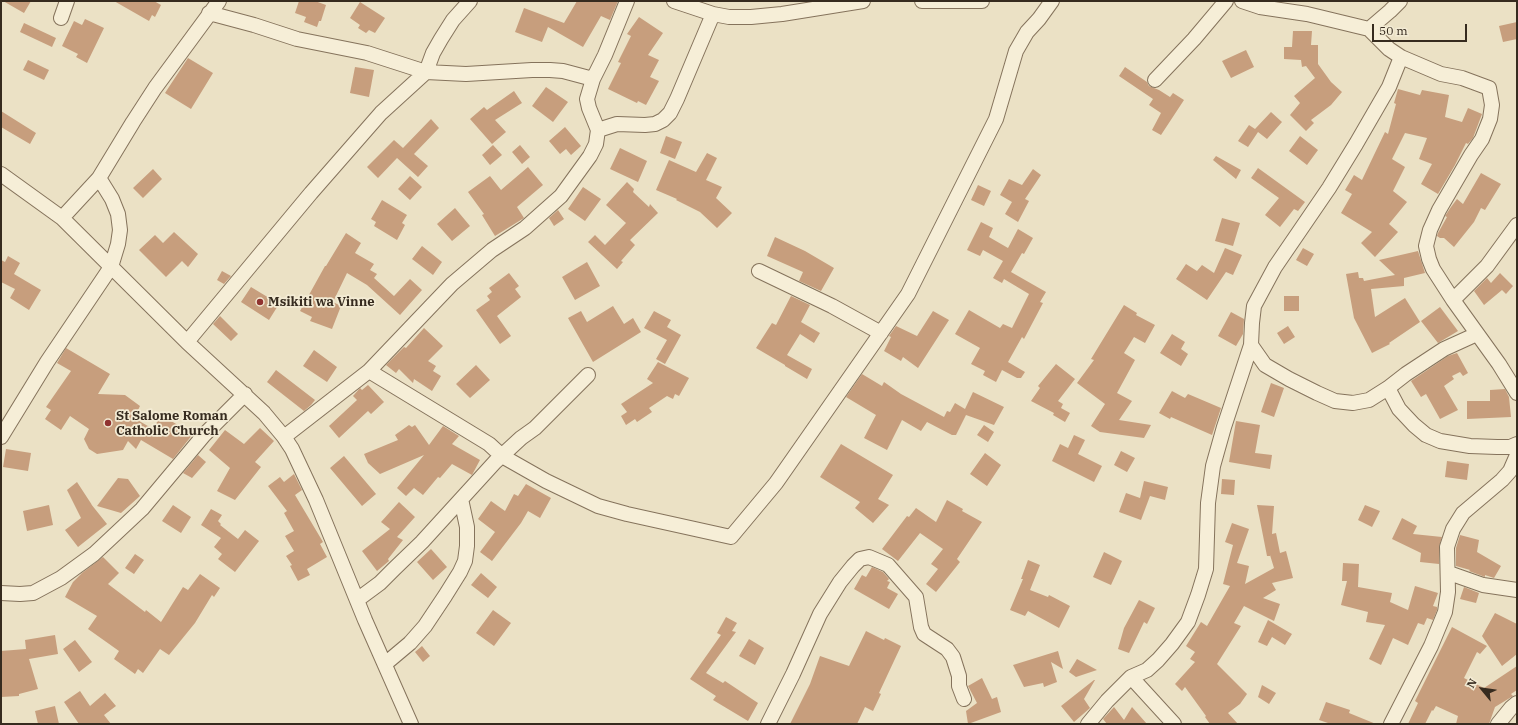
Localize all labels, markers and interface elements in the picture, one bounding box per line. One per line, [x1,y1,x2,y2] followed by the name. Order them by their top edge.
[1374,16,1469,42] scale bar
[1379,23,1408,38] text: 50 m
[268,294,375,310] place label: Msikiti wa Vinne
[255,297,265,307] marker: Msikiti wa Vinne
[116,408,228,439] place label: St Salome Roman Catholic Church
[103,418,113,428] marker: St Salome Roman Catholic Church
[1462,669,1502,709] north arrow
[1463,676,1480,690] text: N

